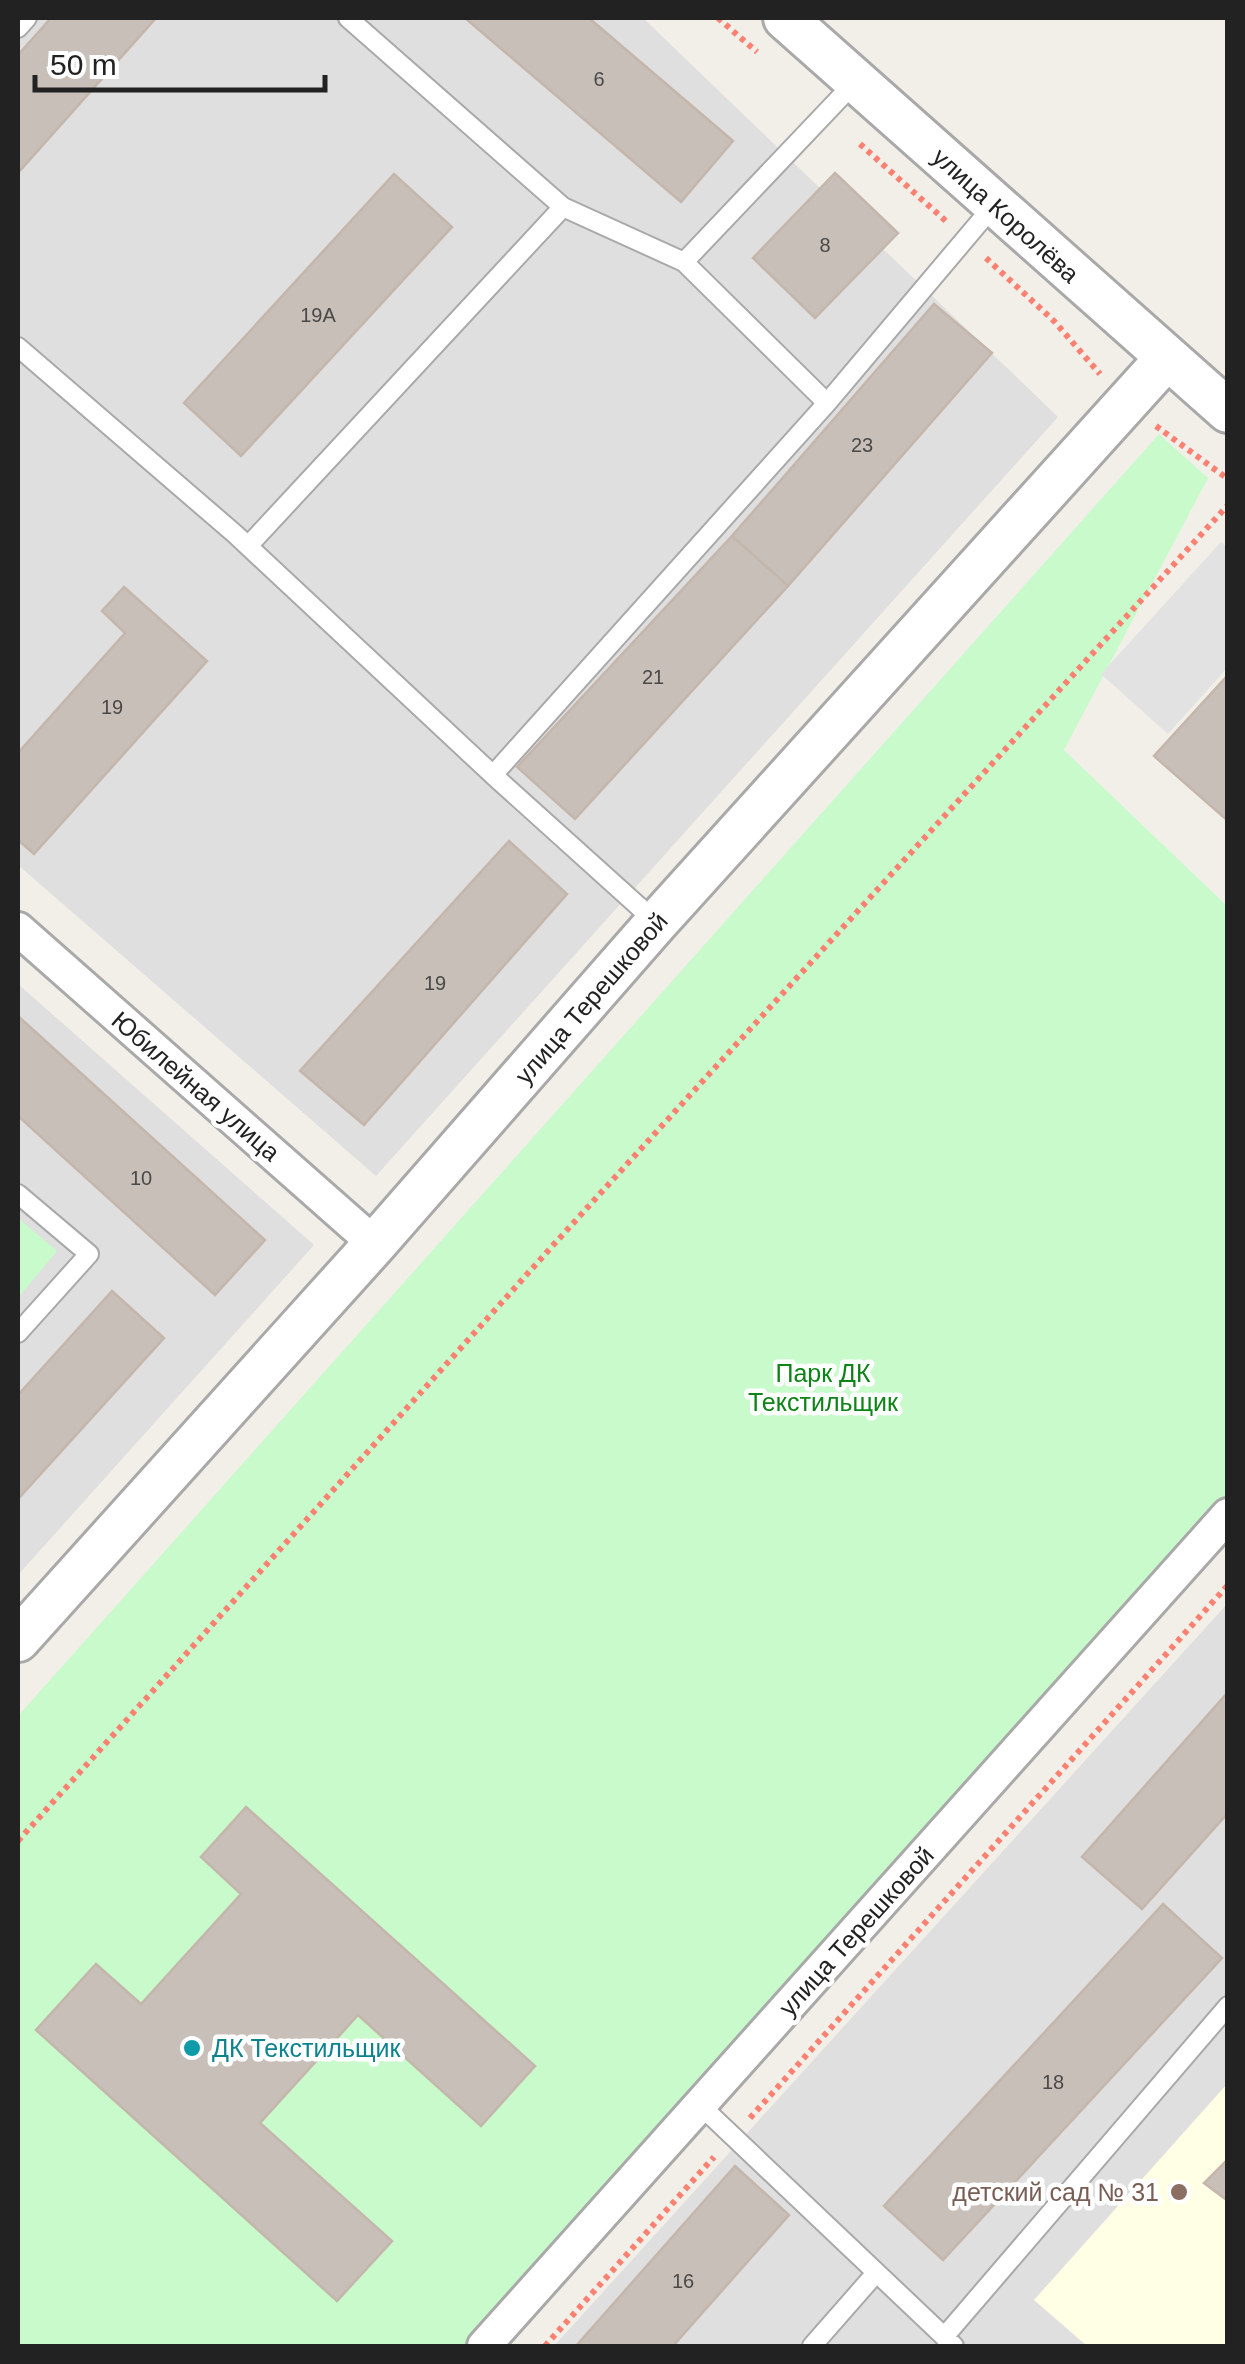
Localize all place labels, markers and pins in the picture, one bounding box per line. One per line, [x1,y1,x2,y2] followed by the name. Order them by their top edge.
[212,2034,401,2062] place label: ДК Текстильщик
[181,2037,203,2059] marker: ДК Текстильщик
[952,2178,1159,2206] place label: детский сад № 31
[1168,2181,1190,2203] marker: детский сад № 31

